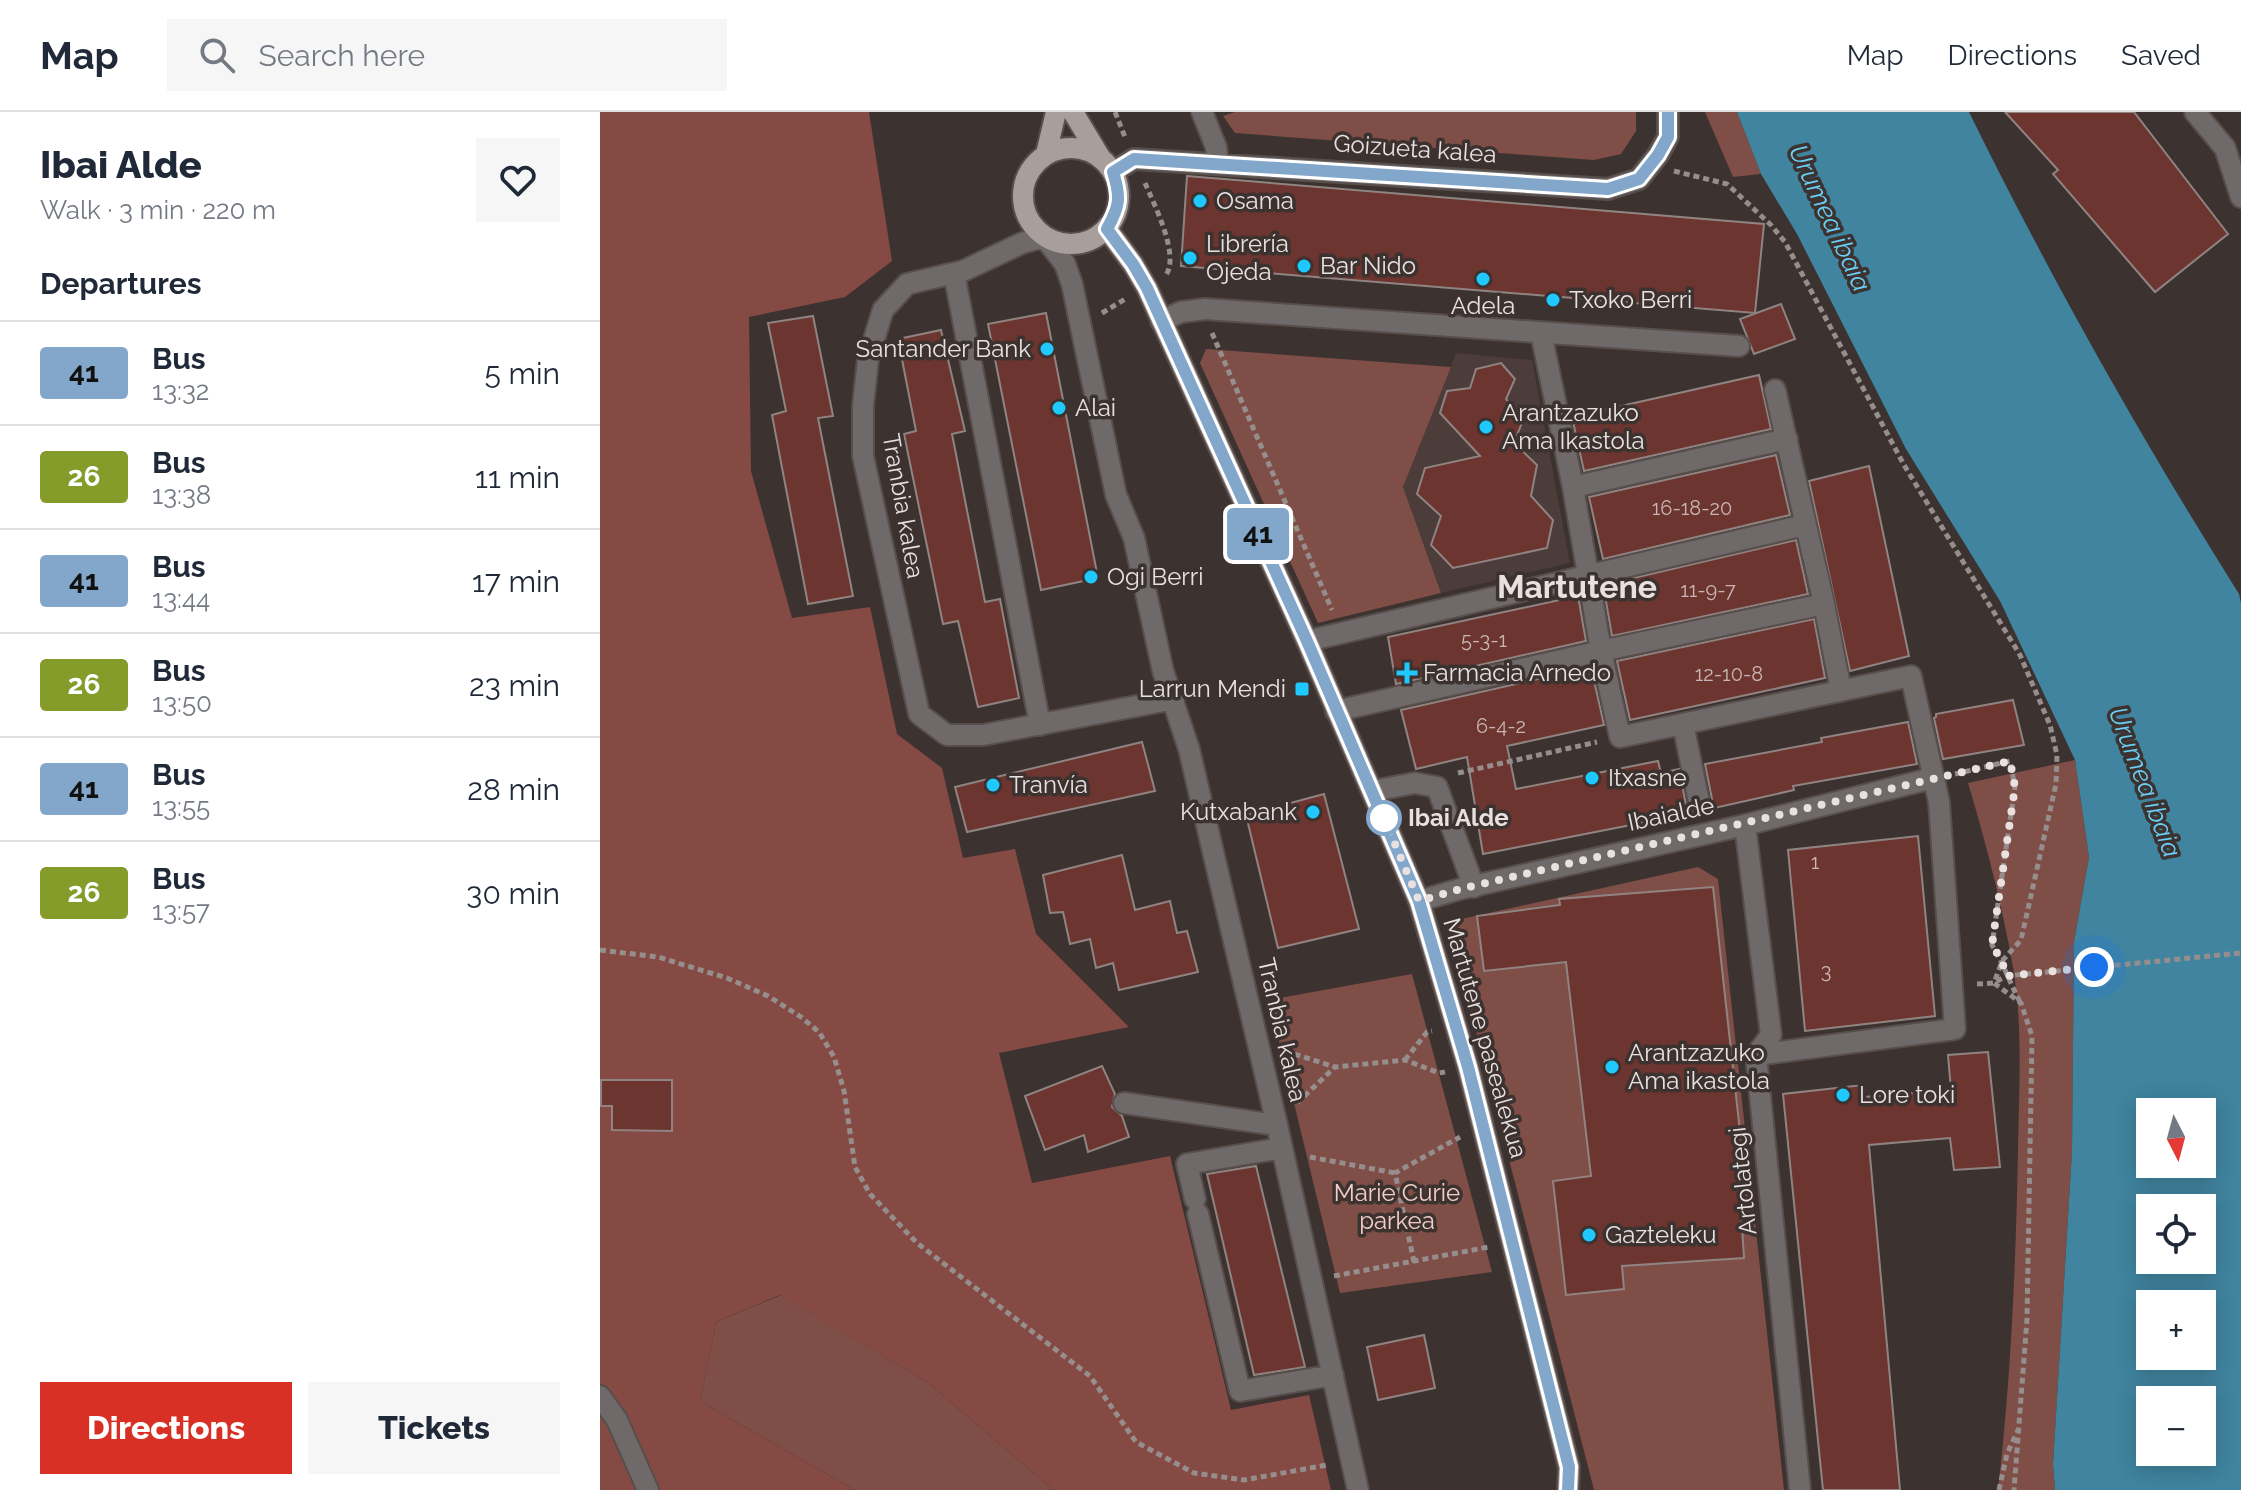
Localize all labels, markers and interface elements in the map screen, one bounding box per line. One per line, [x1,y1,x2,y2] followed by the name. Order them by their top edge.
[167,19,727,91] search box
[40,33,119,78] text: Map
[195,33,239,77] icon: search
[259,38,425,73] text: Search here
[1847,39,1904,72] text: Map
[1948,39,2077,72] text: Directions
[2121,39,2201,72] text: Saved
[1333,128,1498,169] street label: Goizueta kalea
[476,138,560,222] button: heart
[1783,140,1877,296] water label: Urumea ibaia
[40,142,202,187] text: Ibai Alde
[1216,186,1294,215] place label: Osama
[1191,192,1209,210] marker: Osama
[40,195,276,225] text: Walk · 3 min · 220 m
[1206,229,1289,286] place label: Librería Ojeda
[1181,249,1199,267] marker: Librería Ojeda
[1320,251,1416,280] place label: Bar Nido
[1295,257,1313,275] marker: Bar Nido
[40,266,202,301] text: Departures
[1474,270,1492,288] marker: Adela
[1569,285,1692,314] place label: Txoko Berri
[1451,291,1515,320] place label: Adela
[1544,291,1562,309] marker: Txoko Berri
[856,334,1031,363] place label: Santander Bank
[1038,340,1056,358] marker: Santander Bank
[152,341,206,376] text: Bus
[69,356,99,389] text: 41
[484,356,560,391] text: 5 min
[152,376,209,406] text: 13:32
[1075,393,1116,422] place label: Alai
[1502,398,1645,455] place label: Arantzazuko Ama Ikastola
[1050,399,1068,417] marker: Alai
[1477,418,1495,436] marker: Arantzazuko Ama Ikastola
[876,431,931,581] street label: Tranbia kalea
[152,445,206,480] text: Bus
[68,460,100,493] text: 26
[475,460,560,495] text: 11 min
[152,480,211,510] text: 13:38
[1652,496,1732,520] house number: 16-18-20
[1222,508,1294,560] line badge: 41
[1243,517,1273,550] text: 41
[152,549,206,584] text: Bus
[1107,562,1203,591] place label: Ogi Berri
[69,564,99,597] text: 41
[472,564,560,599] text: 17 min
[1082,568,1100,586] marker: Ogi Berri
[1497,568,1657,605] district label: Martutene
[1680,578,1736,602] house number: 11-9-7
[152,584,210,614] text: 13:44
[1461,628,1507,652] house number: 5-3-1
[152,653,206,688] text: Bus
[1423,658,1611,687] place label: Farmacia Arnedo
[1695,662,1763,686] house number: 12-10-8
[1398,664,1416,682] marker: Farmacia Arnedo
[68,668,100,701] text: 26
[469,668,560,703] text: 23 min
[1139,674,1286,703] place label: Larrun Mendi
[1293,680,1311,698] marker: Larrun Mendi
[152,688,212,718] text: 13:50
[2103,703,2187,861] water label: Urumea ibaia
[1476,714,1526,738] house number: 6-4-2
[152,757,206,792] text: Bus
[1608,763,1687,792] place label: Itxasne
[1583,769,1601,787] marker: Itxasne
[1009,770,1088,799] place label: Tranvía
[69,772,99,805] text: 41
[467,772,560,807] text: 28 min
[984,776,1002,794] marker: Tranvía
[1625,790,1717,837] street label: Ibaialde
[152,792,210,822] text: 13:55
[1180,797,1297,826] place label: Kutxabank
[1367,801,1401,835] marker: Ibai Alde
[1304,803,1322,821] marker: Kutxabank
[1408,803,1509,832] place label: Ibai Alde
[1811,850,1820,874] house number: 1
[152,861,206,896] text: Bus
[68,876,100,909] text: 26
[466,876,560,911] text: 30 min
[152,896,210,926] text: 13:57
[1437,915,1534,1161] street label: Martutene pasealekua
[2074,947,2114,987] your location
[1252,955,1313,1105] street label: Tranbia kalea
[1821,959,1831,983] house number: 3
[1628,1038,1770,1095] place label: Arantzazuko Ama ikastola
[1603,1058,1621,1076] marker: Arantzazuko Ama ikastola
[1859,1080,1955,1109] place label: Lore toki
[1834,1086,1852,1104] marker: Lore toki
[2136,1098,2216,1178] north arrow
[2136,1098,2216,1466] map controls
[1722,1126,1763,1236] street label: Artolategi
[1334,1178,1460,1235] park label: Marie Curie parkea
[2136,1194,2216,1274] button: locate
[1605,1220,1717,1249] place label: Gazteleku
[1580,1226,1598,1244] marker: Gazteleku
[2136,1290,2216,1370] button: +
[40,1382,292,1474] button: Directions
[308,1382,560,1474] button: Tickets
[2136,1386,2216,1466] button: −

